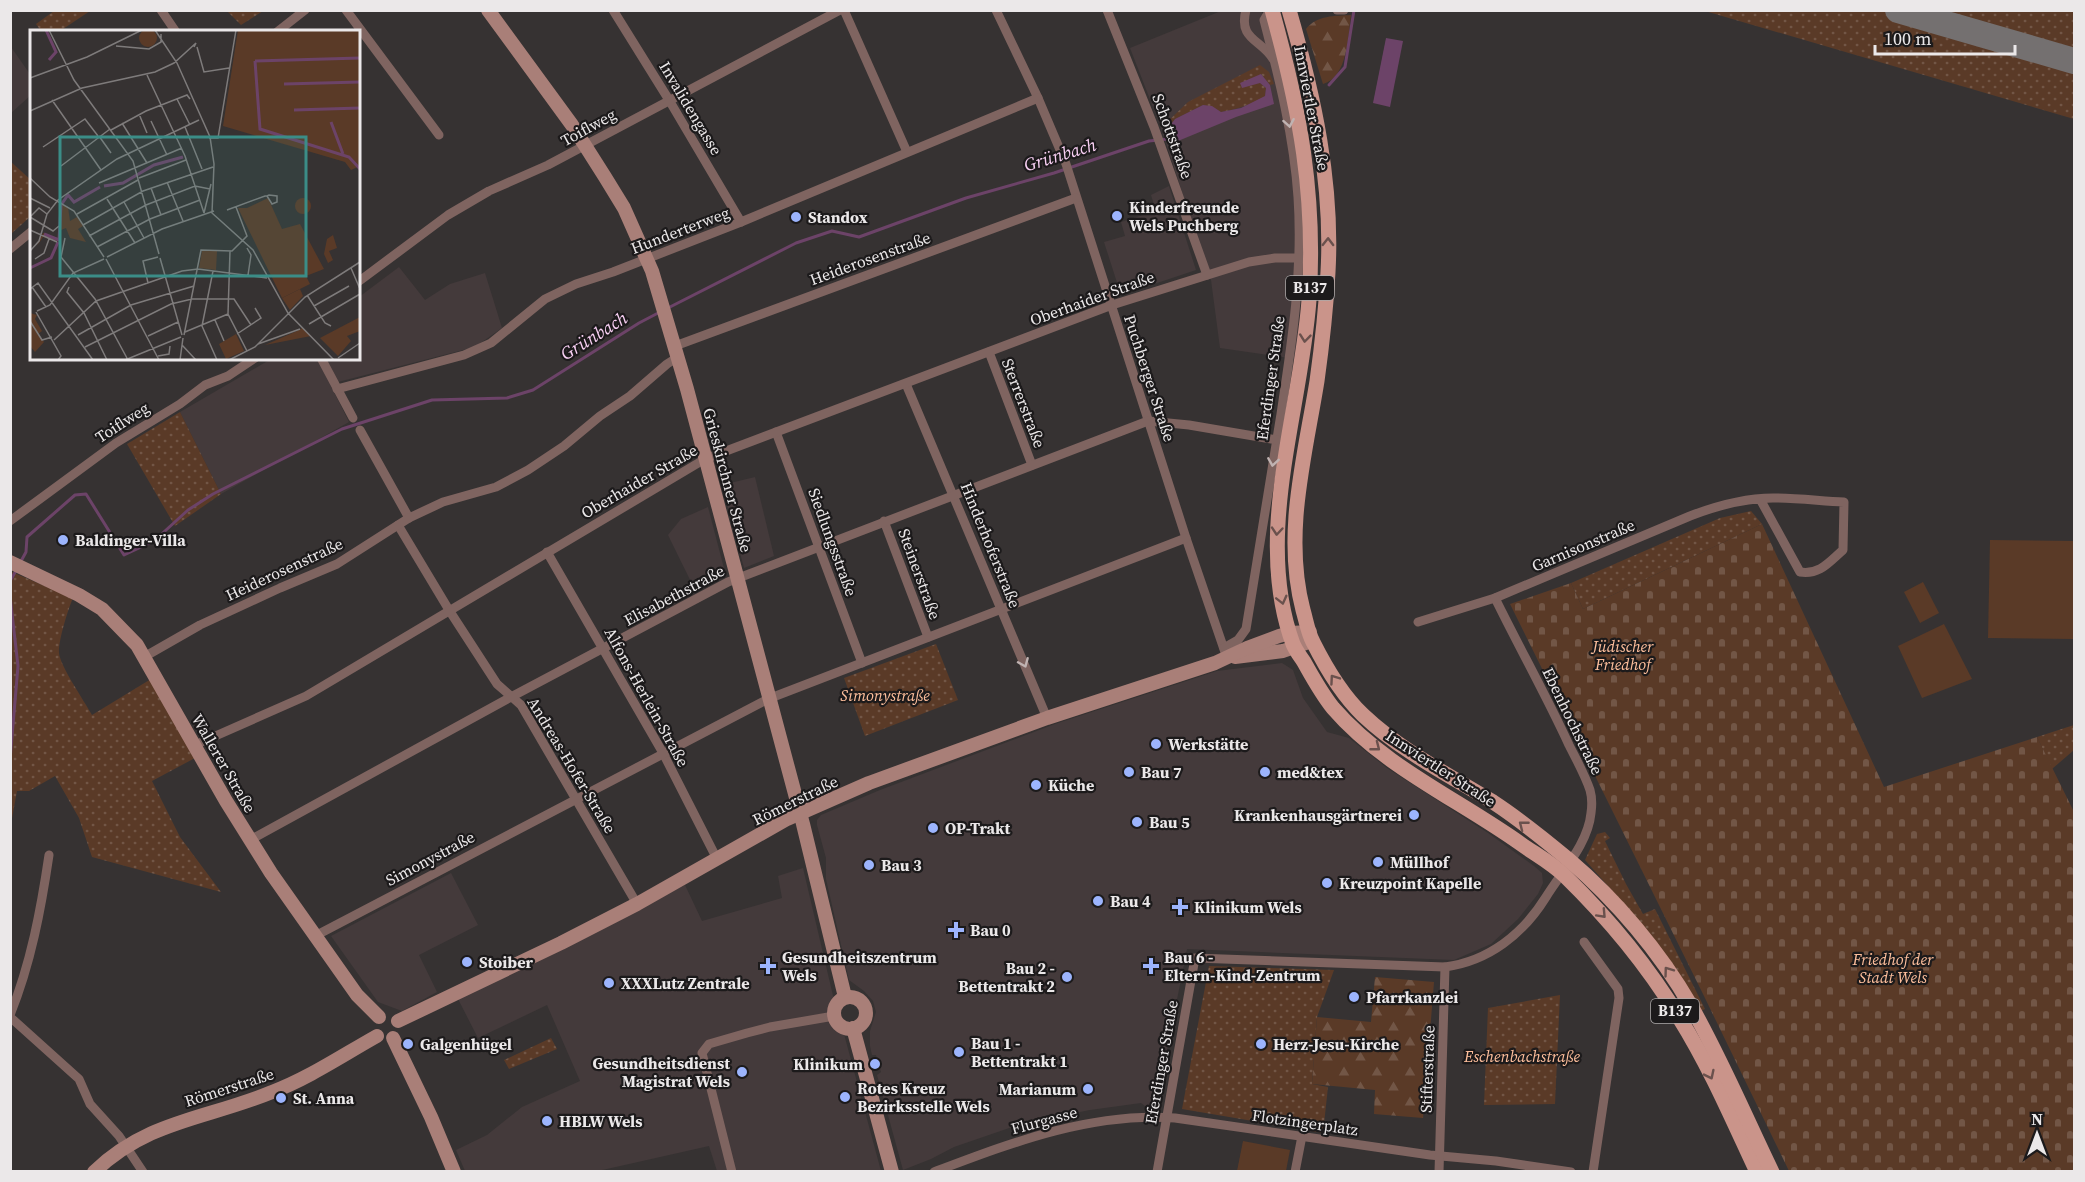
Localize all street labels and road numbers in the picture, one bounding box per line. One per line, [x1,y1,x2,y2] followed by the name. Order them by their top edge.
[1289,43,1335,173] street label: Innviertler Straße
[654,57,728,159] street label: Invalidengasse
[1147,90,1199,182] street label: Schottstraße
[556,103,620,151] street label: Toiflweg
[627,201,733,259] street label: Hunderterweg
[806,226,934,290] street label: Heiderosenstraße
[1027,265,1157,331] street label: Oberhaider Straße
[1286,276,1334,300] road number: B137
[1119,312,1181,444] street label: Puchberger Straße
[1250,314,1290,442] street label: Eferdinger Straße
[997,355,1051,451] street label: Sterrerstraße
[91,396,153,448] street label: Toiflweg
[698,405,758,555] street label: Grieskirchner Straße
[577,439,701,523] street label: Oberhaider Straße
[956,479,1026,611] street label: Hinderhoferstraße
[803,485,863,599] street label: Siedlungsstraße
[1528,513,1638,577] street label: Garnisonstraße
[893,526,947,622] street label: Steinerstraße
[222,532,346,606] street label: Heiderosenstraße
[620,559,728,631] street label: Elisabethstraße
[599,623,695,771] street label: Alfons-Herlein-Straße
[1537,664,1609,778] street label: Ebenhochstraße
[522,693,622,837] street label: Andreas-Hofer-Straße
[187,709,261,817] street label: Wallerer Straße
[1382,724,1500,812] street label: Innviertler Straße
[748,770,842,830] street label: Römerstraße
[382,825,478,891] street label: Simonystraße
[1139,998,1183,1126] street label: Eferdinger Straße
[1651,999,1699,1023] road number: B137
[1414,1025,1440,1113] street label: Stifterstraße
[181,1062,277,1112] street label: Römerstraße
[1008,1101,1080,1139] street label: Flurgasse
[1250,1104,1360,1140] street label: Flotzingerplatz

